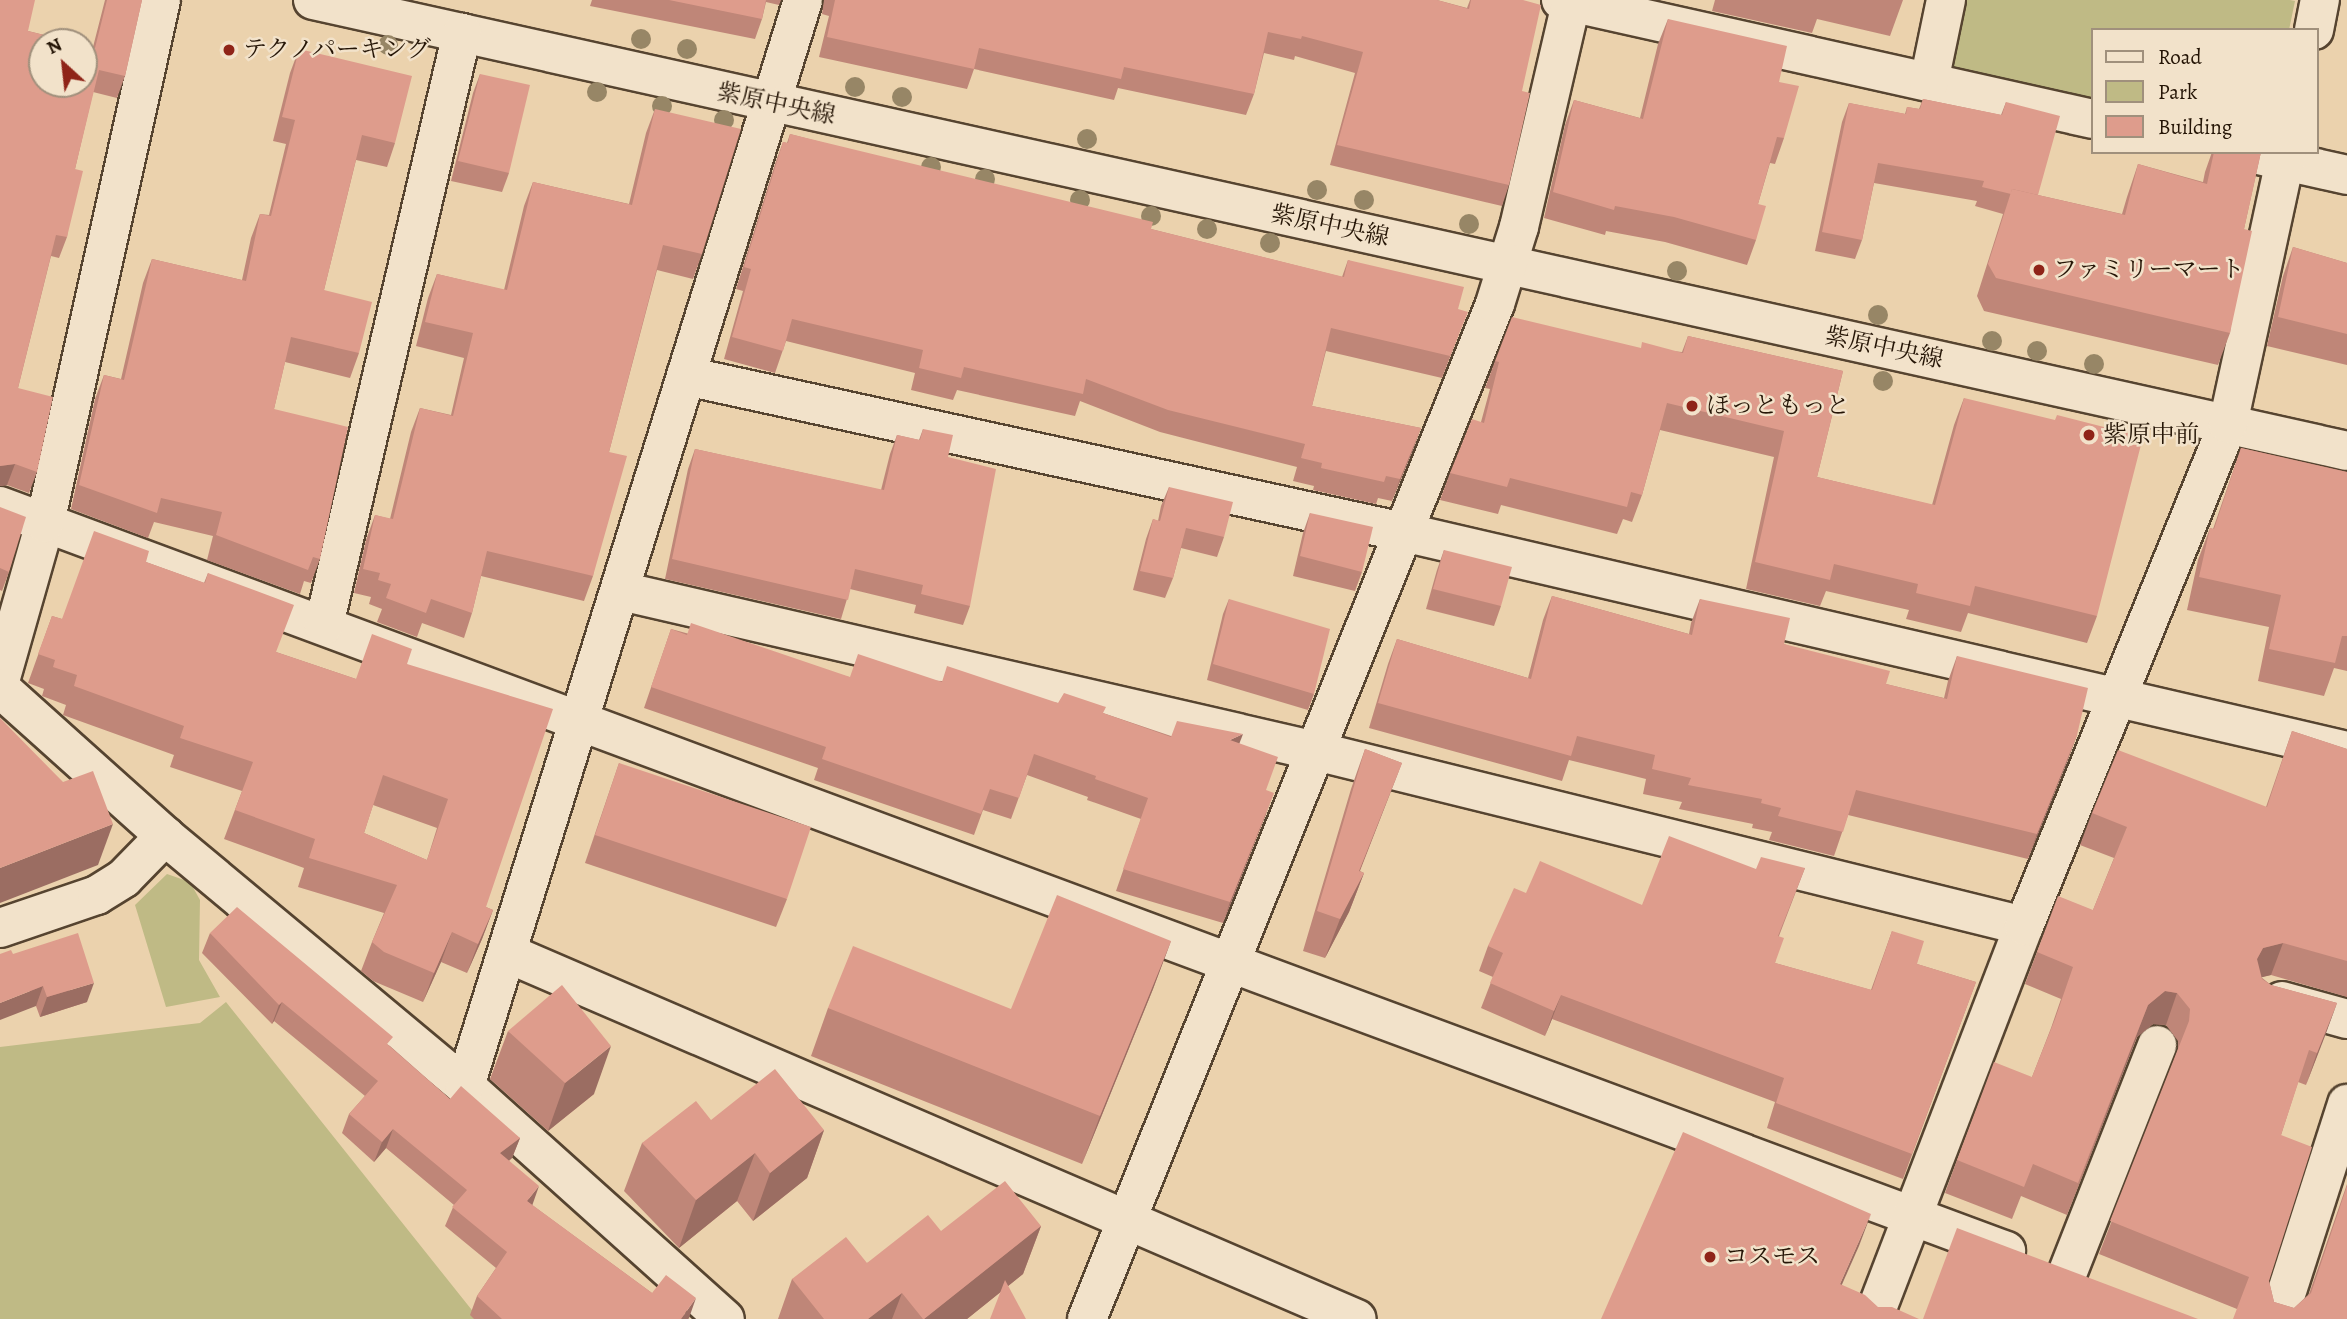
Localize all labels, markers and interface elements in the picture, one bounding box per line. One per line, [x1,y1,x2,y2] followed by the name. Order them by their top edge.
[28,28,98,98] north arrow
[2092,28,2319,154] legend
[42,31,66,61] text: N
[243,36,435,64] place label: テクノパーキング
[221,42,237,58] marker: テクノパーキング
[2158,43,2202,71] text: Road
[714,77,838,131] street label: 紫原中央線
[2158,78,2197,106] text: Park
[2158,113,2232,141] text: Building
[1268,199,1392,253] street label: 紫原中央線
[2053,256,2245,284] place label: ファミリーマート
[2031,262,2047,278] marker: ファミリーマート
[1822,321,1946,375] street label: 紫原中央線
[1706,392,1850,420] place label: ほっともっと
[1684,398,1700,414] marker: ほっともっと
[2103,421,2199,449] place label: 紫原中前
[2081,427,2097,443] marker: 紫原中前
[1724,1243,1820,1271] place label: コスモス
[1702,1249,1718,1265] marker: コスモス

